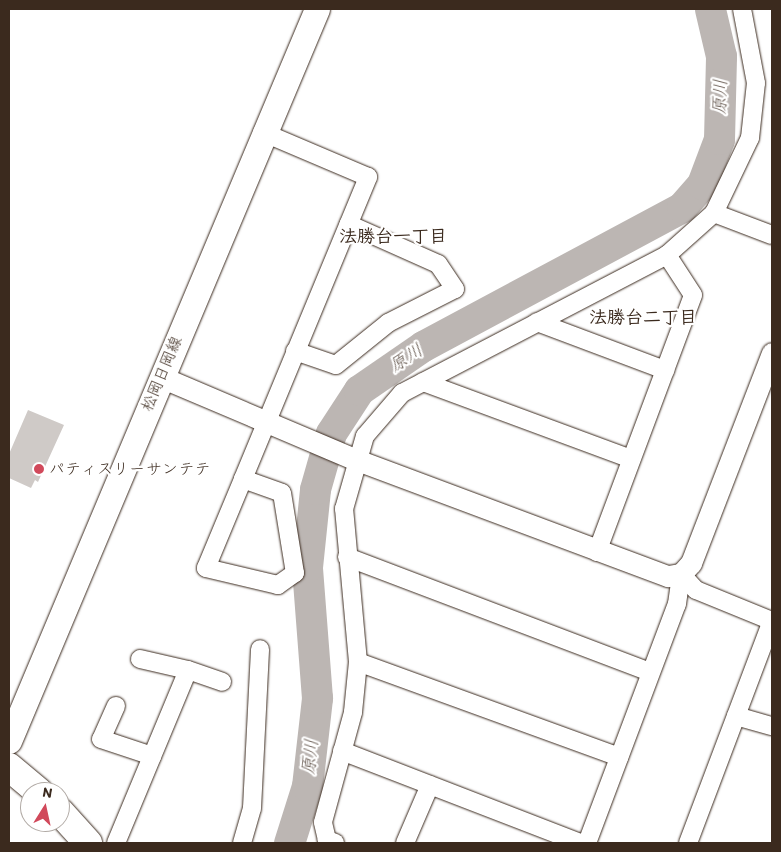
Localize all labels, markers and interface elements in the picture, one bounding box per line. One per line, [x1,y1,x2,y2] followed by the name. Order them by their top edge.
[709,79,731,115] water label: 原川
[339,225,447,247] district label: 法勝台一丁目
[589,306,697,328] district label: 法勝台二丁目
[138,333,186,415] street label: 松岡日岡線
[385,339,427,377] water label: 原川
[49,459,209,479] place label: パティスリーサンテテ
[33,463,45,475] marker: パティスリーサンテテ
[297,738,323,776] water label: 原川
[20,782,70,832] north arrow
[41,784,54,802] text: N

